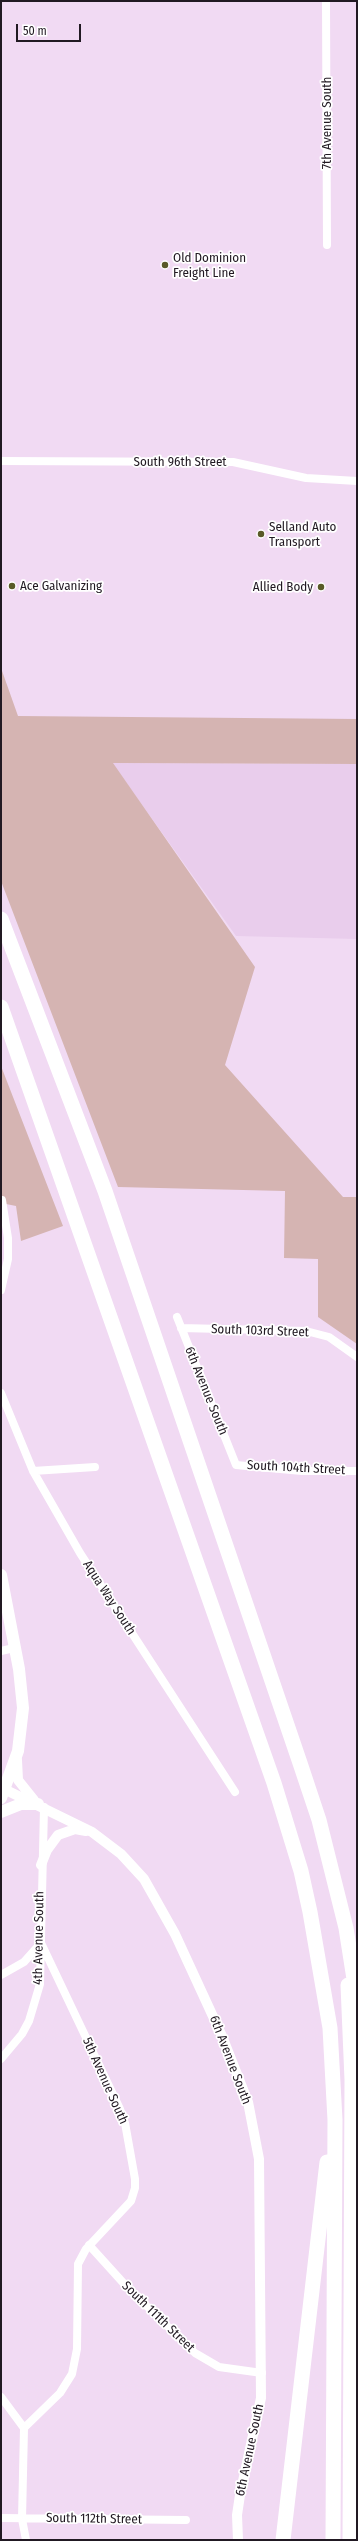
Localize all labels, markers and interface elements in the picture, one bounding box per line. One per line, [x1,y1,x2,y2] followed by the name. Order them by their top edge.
[18,16,83,42] scale bar
[23,24,47,38] text: 50 m
[319,77,335,169] street label: 7th Avenue South
[173,250,246,281] place label: Old Dominion Freight Line
[160,260,170,270] marker: Old Dominion Freight Line
[133,454,227,470] street label: South 96th Street
[269,519,336,550] place label: Selland Auto Transport
[256,529,266,539] marker: Selland Auto Transport
[20,578,102,594] place label: Ace Galvanizing
[253,579,313,595] place label: Allied Body
[7,581,17,591] marker: Ace Galvanizing
[316,582,326,592] marker: Allied Body
[211,1321,309,1341] street label: South 103rd Street
[181,1345,231,1437] street label: 6th Avenue South
[246,1458,346,1478] street label: South 104th Street
[79,1558,139,1638] street label: Aqua Way South
[30,1891,48,1985] street label: 4th Avenue South
[206,2013,254,2107] street label: 6th Avenue South
[79,2035,131,2127] street label: 5th Avenue South
[118,2278,198,2356] street label: South 111th Street
[233,2402,267,2498] street label: 6th Avenue South
[46,2510,142,2528] street label: South 112th Street

